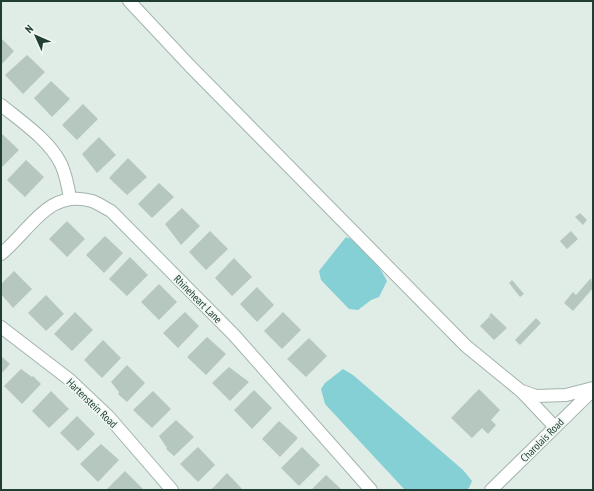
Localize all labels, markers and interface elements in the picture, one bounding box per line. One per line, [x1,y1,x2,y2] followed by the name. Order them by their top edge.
[16,16,56,56] north arrow
[22,22,36,36] text: N
[171,272,225,326] street label: Rhineheart Lane
[64,375,121,431] street label: Hartenstein Road
[517,415,567,465] street label: Charolais Road

